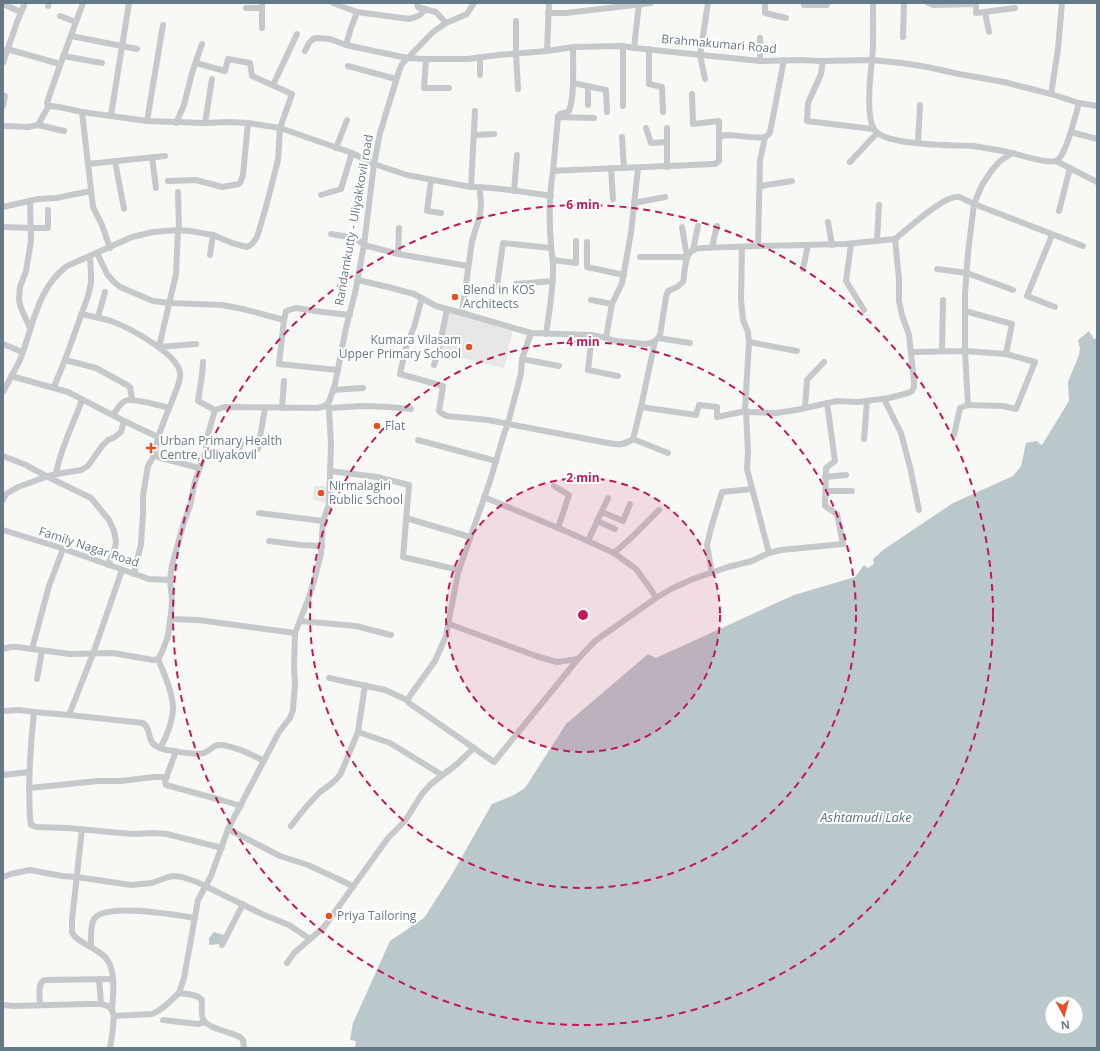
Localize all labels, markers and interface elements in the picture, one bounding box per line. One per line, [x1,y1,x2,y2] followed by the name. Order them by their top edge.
[661,30,777,57] street label: Brahmakumari Road
[330,133,377,307] street label: Randamkutty - Uliyakkovil road
[566,196,600,213] text: 6 min
[463,281,535,312] place label: Blend in KOS Architects
[450,292,460,302] marker: Blend in KOS Architects
[339,331,461,362] place label: Kumara Vilasam Upper Primary School
[566,333,600,350] text: 4 min
[464,342,474,352] marker: Kumara Vilasam Upper Primary School
[385,417,405,434] place label: Flat
[372,421,382,431] marker: Flat
[160,432,282,463] place label: Urban Primary Health Centre, Uliyakovil
[145,442,157,454] marker: Urban Primary Health Centre, Uliyakovil
[566,469,600,486] text: 2 min
[329,477,403,508] place label: Nirmalagiri Public School
[316,488,326,498] marker: Nirmalagiri Public School
[37,522,142,571] street label: Family Nagar Road
[576,608,590,622] centre of rings
[819,808,912,826] water label: Ashtamudi Lake
[337,907,417,924] place label: Priya Tailoring
[324,911,334,921] marker: Priya Tailoring
[1044,995,1084,1035] north arrow
[1060,1017,1071,1033] text: N

